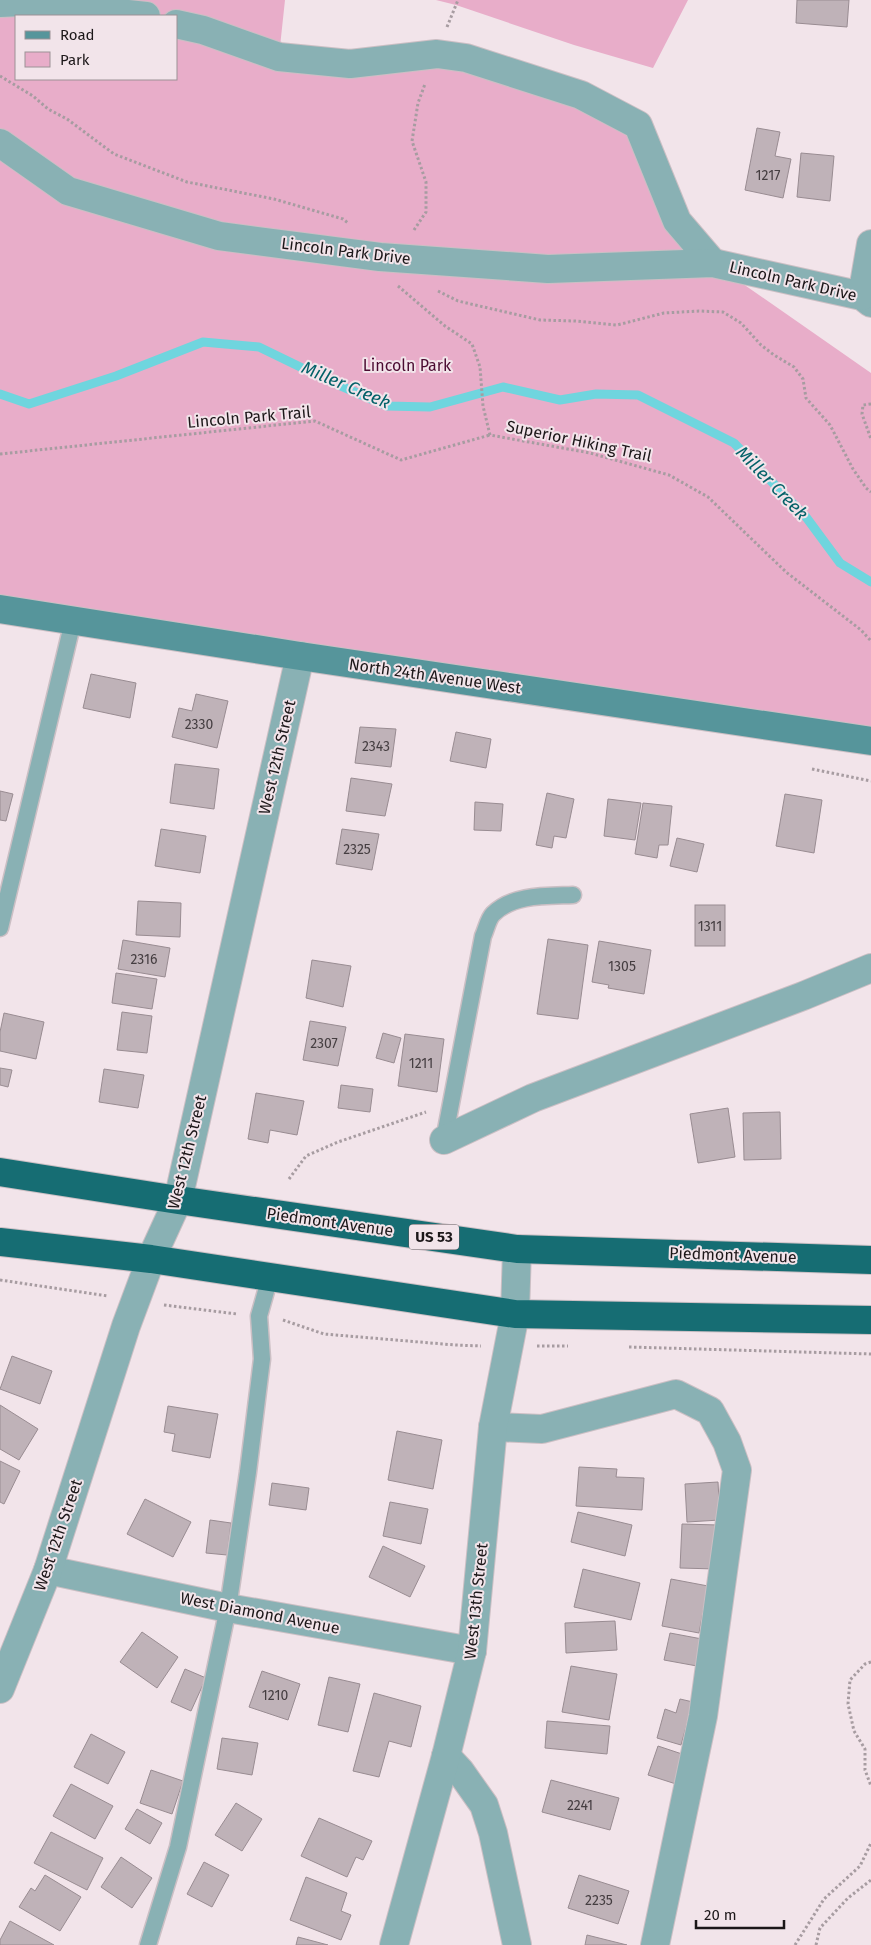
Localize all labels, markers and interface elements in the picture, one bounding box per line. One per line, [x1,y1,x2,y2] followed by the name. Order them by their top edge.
[15,15,178,80] legend
[60,26,95,44] text: Road
[60,51,90,69] text: Park
[756,167,780,184] house number: 1217
[280,234,412,268] street label: Lincoln Park Drive
[727,257,859,305] street label: Lincoln Park Drive
[298,356,394,414] water label: Miller Creek
[363,356,452,375] park label: Lincoln Park
[186,402,312,432] street label: Lincoln Park Trail
[505,416,654,466] street label: Superior Hiking Trail
[731,441,813,525] water label: Miller Creek
[348,655,522,698] street label: North 24th Avenue West
[255,698,299,816] street label: West 12th Street
[185,716,214,733] house number: 2330
[362,738,390,755] house number: 2343
[343,841,371,858] house number: 2325
[698,918,722,935] house number: 1311
[130,951,158,968] house number: 2316
[608,958,636,975] house number: 1305
[310,1035,338,1052] house number: 2307
[409,1055,433,1072] house number: 1211
[164,1093,210,1211] street label: West 12th Street
[265,1204,395,1240] street label: Piedmont Avenue
[409,1224,459,1250] road number: US 53
[669,1243,797,1267] street label: Piedmont Avenue
[30,1476,86,1593] street label: West 12th Street
[460,1542,492,1660] street label: West 13th Street
[179,1588,341,1638] street label: West Diamond Avenue
[262,1687,288,1704] house number: 1210
[567,1797,593,1814] house number: 2241
[585,1892,613,1909] house number: 2235
[696,1898,784,1930] scale bar
[704,1906,737,1924] text: 20 m

